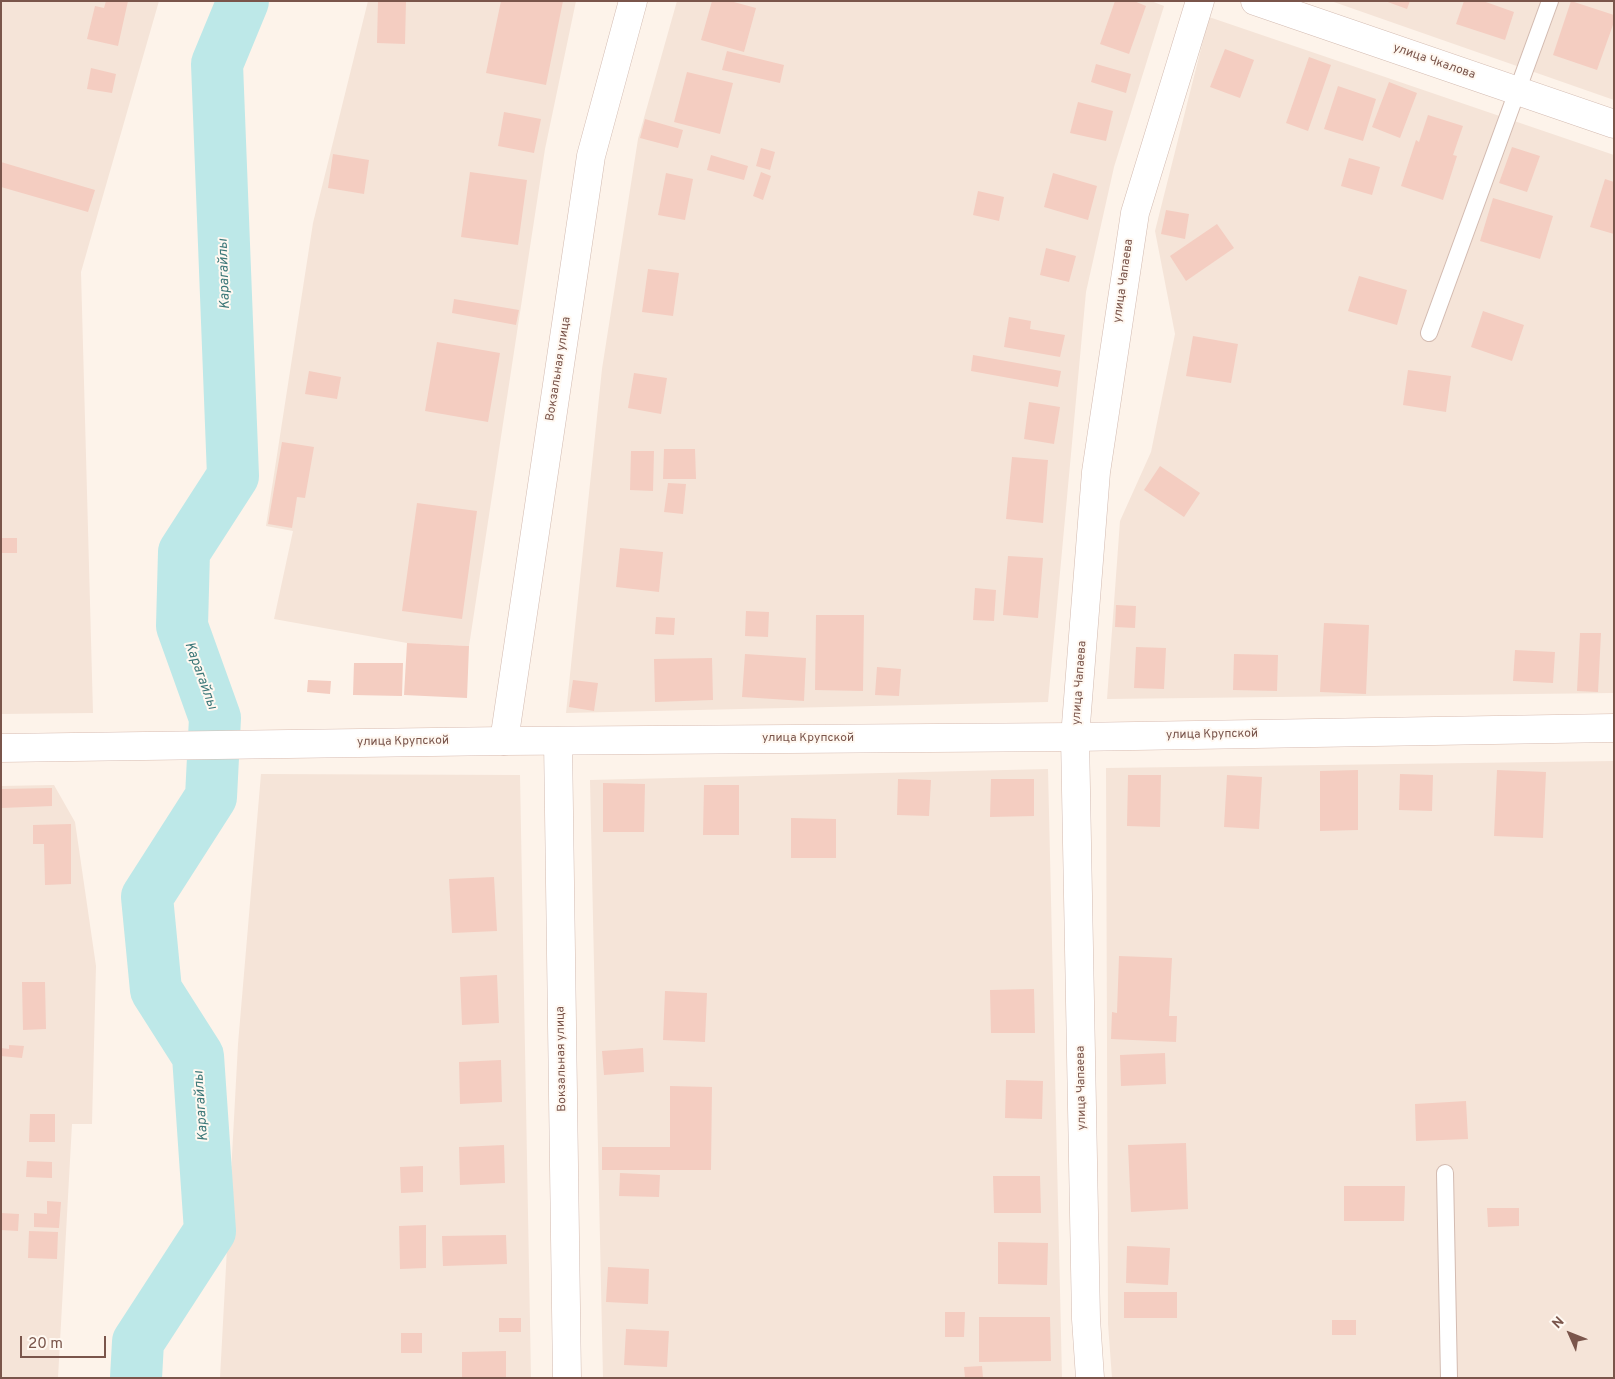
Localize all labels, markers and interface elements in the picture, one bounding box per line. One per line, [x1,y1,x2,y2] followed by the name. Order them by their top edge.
[1391,41,1477,83] street label: улица Чкалова
[215,238,235,310] water label: Карагайлы
[1111,238,1137,324] street label: улица Чапаева
[544,316,574,422] street label: Вокзальная улица
[180,640,220,712] water label: Карагайлы
[1070,640,1090,726] street label: улица Чапаева
[1166,727,1258,743] street label: улица Крупской
[762,732,854,746] street label: улица Крупской
[357,734,449,750] street label: улица Крупской
[554,1006,570,1112] street label: Вокзальная улица
[1074,1046,1090,1130] street label: улица Чапаева
[191,1070,213,1142] water label: Карагайлы
[1545,1309,1595,1359] north arrow
[1549,1314,1568,1333] text: N
[22,1326,109,1358] scale bar
[28,1335,63,1354] text: 20 m

